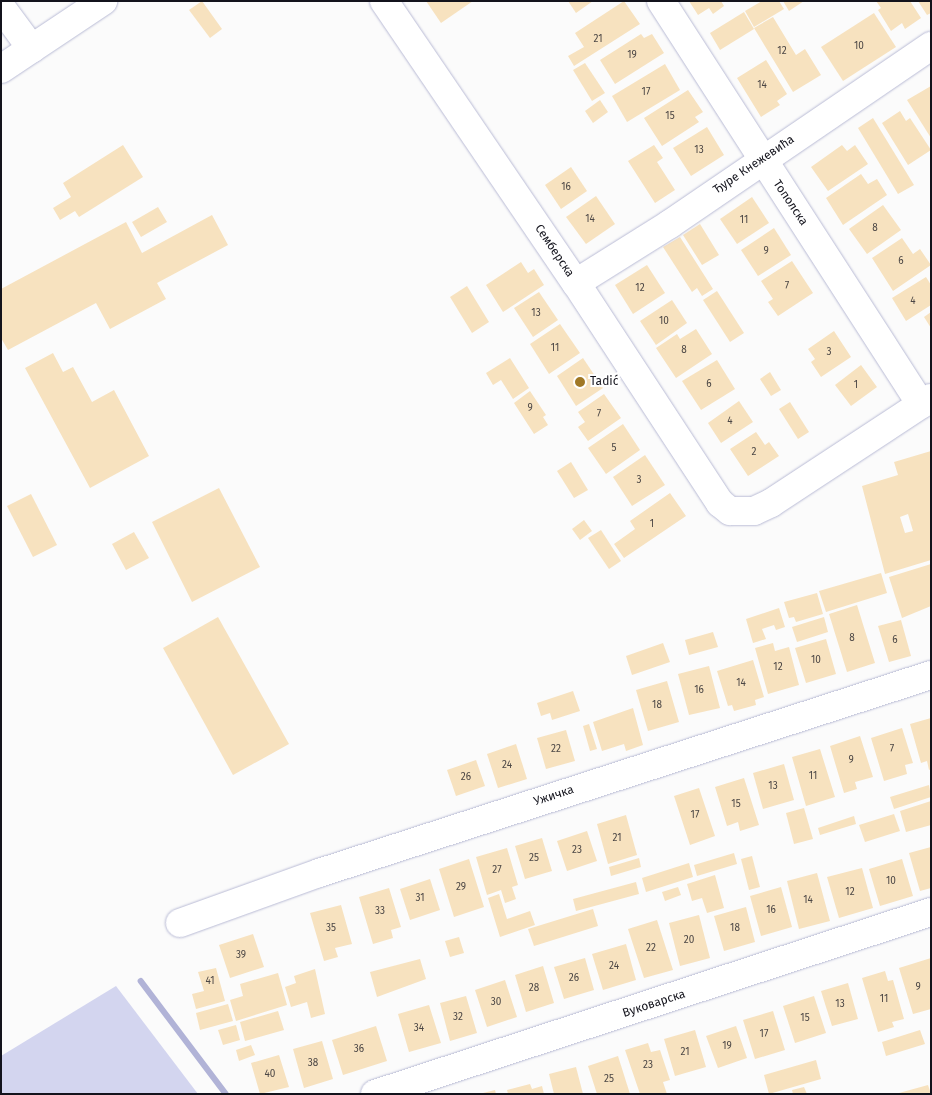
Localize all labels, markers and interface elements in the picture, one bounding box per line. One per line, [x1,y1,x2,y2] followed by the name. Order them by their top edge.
[593,34,603,46] house number: 21
[854,41,864,53] house number: 10
[777,46,787,58] house number: 12
[627,50,637,62] house number: 19
[757,80,767,92] house number: 14
[642,87,650,99] house number: 17
[665,111,675,123] house number: 15
[711,133,797,197] street label: Ђуре Кнежевића
[694,145,704,157] house number: 13
[770,178,810,228] street label: Тополска
[561,182,571,194] house number: 16
[585,214,595,226] house number: 14
[740,215,748,227] house number: 11
[531,222,577,280] street label: Семберска
[872,223,878,235] house number: 8
[763,246,769,258] house number: 9
[898,256,904,268] house number: 6
[785,281,789,293] house number: 7
[635,283,645,295] house number: 12
[910,296,916,308] house number: 4
[531,308,541,320] house number: 13
[659,316,669,328] house number: 10
[551,343,559,355] house number: 11
[681,345,687,357] house number: 8
[827,347,831,359] house number: 3
[590,375,618,389] place label: Tadić
[574,376,586,388] marker: Tadić
[706,379,712,391] house number: 6
[854,380,858,392] house number: 1
[527,403,533,415] house number: 9
[597,409,601,421] house number: 7
[727,416,733,428] house number: 4
[611,443,617,455] house number: 5
[752,447,756,459] house number: 2
[637,475,641,487] house number: 3
[650,519,654,531] house number: 1
[849,633,855,645] house number: 8
[892,635,898,647] house number: 6
[811,655,821,667] house number: 10
[773,662,783,674] house number: 12
[736,678,746,690] house number: 14
[694,685,704,697] house number: 16
[652,700,662,712] house number: 18
[551,744,561,756] house number: 22
[890,744,894,756] house number: 7
[848,755,854,767] house number: 9
[502,760,512,772] house number: 24
[809,771,817,783] house number: 11
[461,772,471,784] house number: 26
[768,781,778,793] house number: 13
[532,783,576,809] street label: Ужичка
[731,799,741,811] house number: 15
[691,810,699,822] house number: 17
[612,833,622,845] house number: 21
[572,845,582,857] house number: 23
[529,853,539,865] house number: 25
[492,865,502,877] house number: 27
[886,876,896,888] house number: 10
[456,882,466,894] house number: 29
[845,887,855,899] house number: 12
[415,893,425,905] house number: 31
[803,895,813,907] house number: 14
[766,905,776,917] house number: 16
[375,906,385,918] house number: 33
[326,923,336,935] house number: 35
[730,923,740,935] house number: 18
[684,935,694,947] house number: 20
[646,943,656,955] house number: 22
[236,950,246,962] house number: 39
[609,961,619,973] house number: 24
[569,973,579,985] house number: 26
[205,976,215,988] house number: 41
[915,982,921,994] house number: 9
[529,983,539,995] house number: 28
[621,987,687,1021] street label: Вуковарска
[880,994,888,1006] house number: 11
[491,997,501,1009] house number: 30
[835,999,845,1011] house number: 13
[453,1012,463,1024] house number: 32
[800,1013,810,1025] house number: 15
[414,1023,424,1035] house number: 34
[760,1029,768,1041] house number: 17
[722,1041,732,1053] house number: 19
[354,1044,364,1056] house number: 36
[680,1047,690,1059] house number: 21
[308,1058,318,1070] house number: 38
[643,1060,653,1072] house number: 23
[265,1069,275,1081] house number: 40
[604,1074,614,1086] house number: 25

